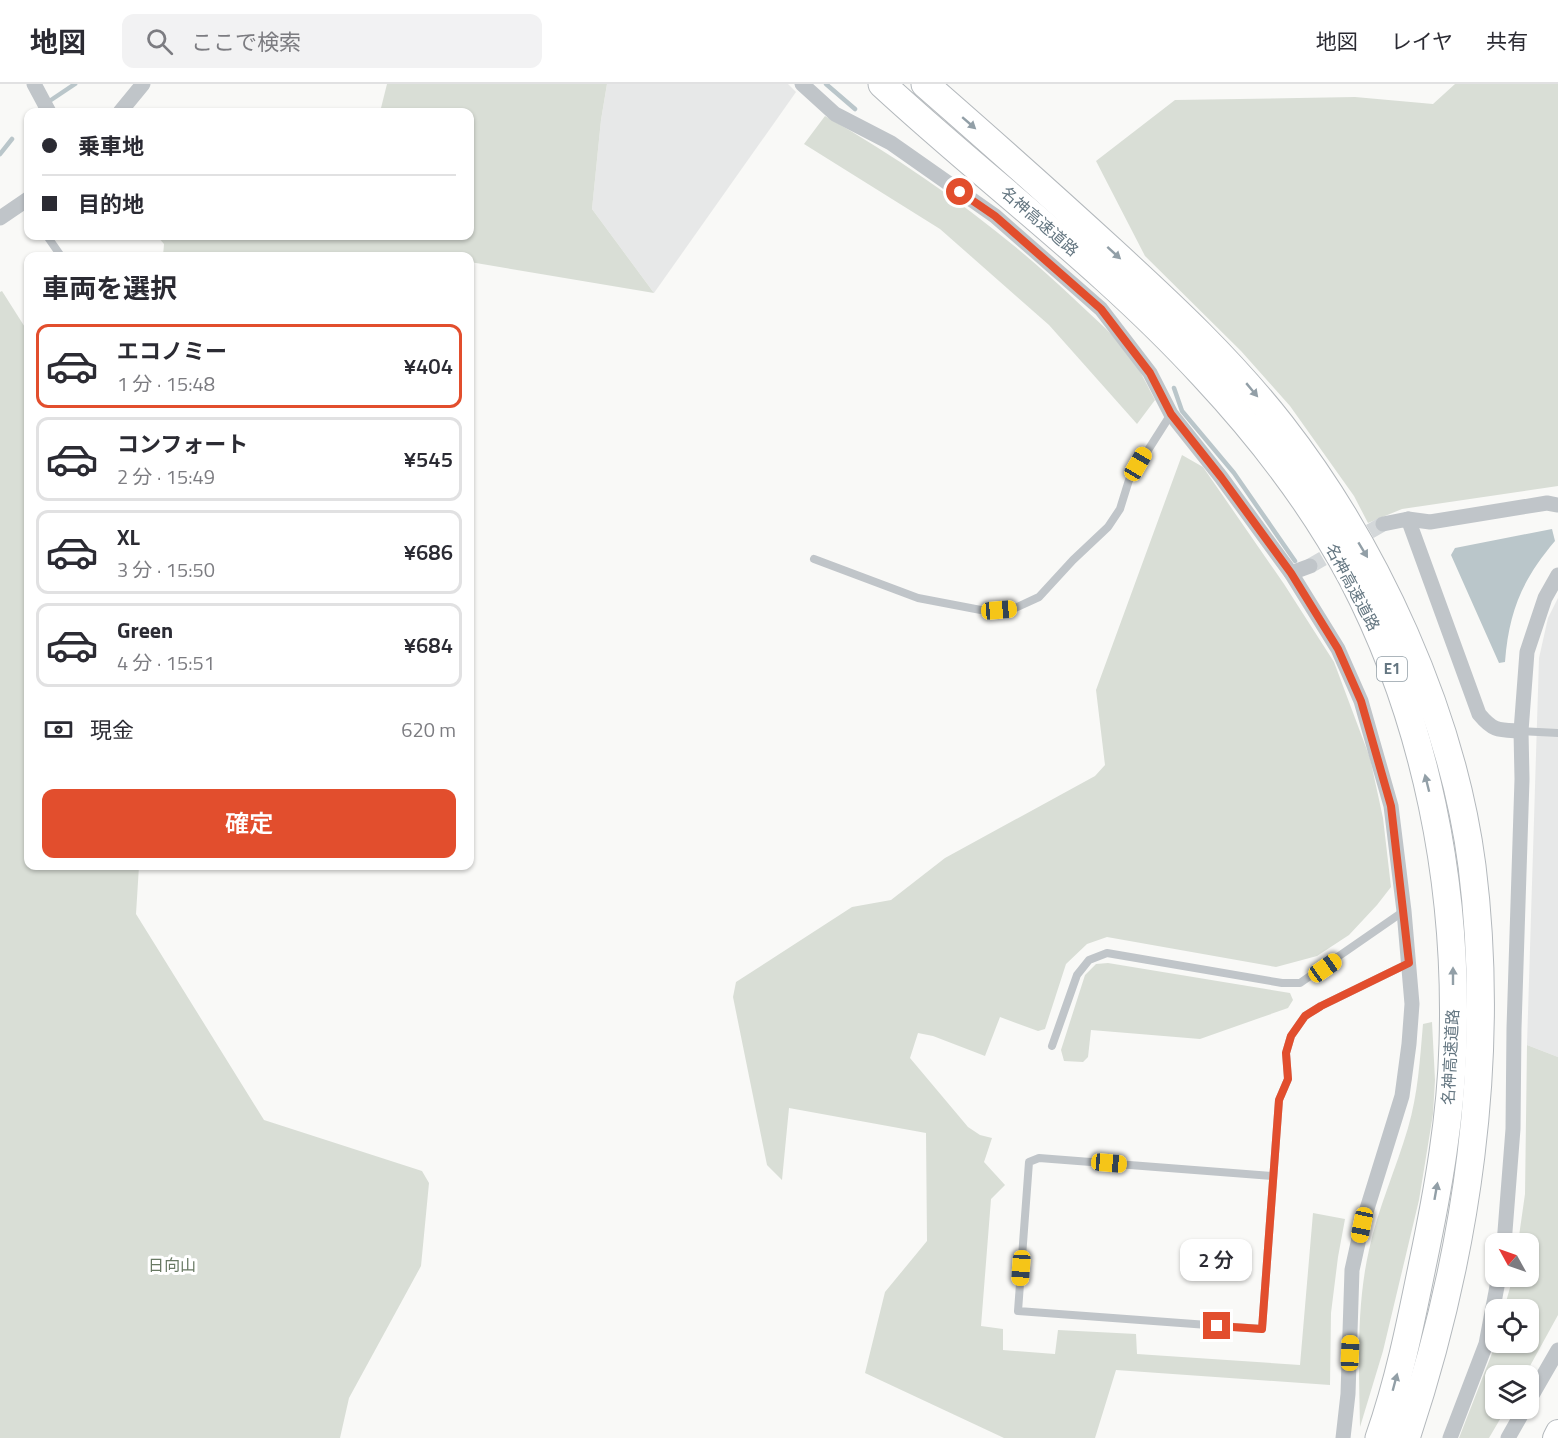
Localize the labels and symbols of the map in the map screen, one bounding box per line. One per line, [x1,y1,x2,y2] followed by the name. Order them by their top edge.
[961,116,976,129] one-way arrow
[946,178,973,205] route start
[996,180,1084,262] street label: 名神高速道路
[1106,246,1121,259] one-way arrow
[1245,382,1258,398] one-way arrow
[1121,444,1155,484] car
[1320,539,1386,635] street label: 名神高速道路
[1358,542,1369,558] one-way arrow
[980,599,1018,621] car
[1377,657,1407,681] road number: E1
[1422,774,1431,792] one-way arrow
[1305,950,1345,986] car
[1448,967,1458,986] one-way arrow
[1436,1008,1464,1106] street label: 名神高速道路
[1090,1152,1128,1174] car
[1432,1182,1441,1201] one-way arrow
[1349,1206,1375,1244] car
[1485,1233,1539,1287] north arrow
[1181,1239,1253,1281] callout: 2 分
[1011,1249,1031,1287] car
[148,1253,196,1277] park label: 日向山
[1203,1312,1230,1339] route end
[1340,1335,1360,1371] car
[1391,1373,1400,1391] one-way arrow

